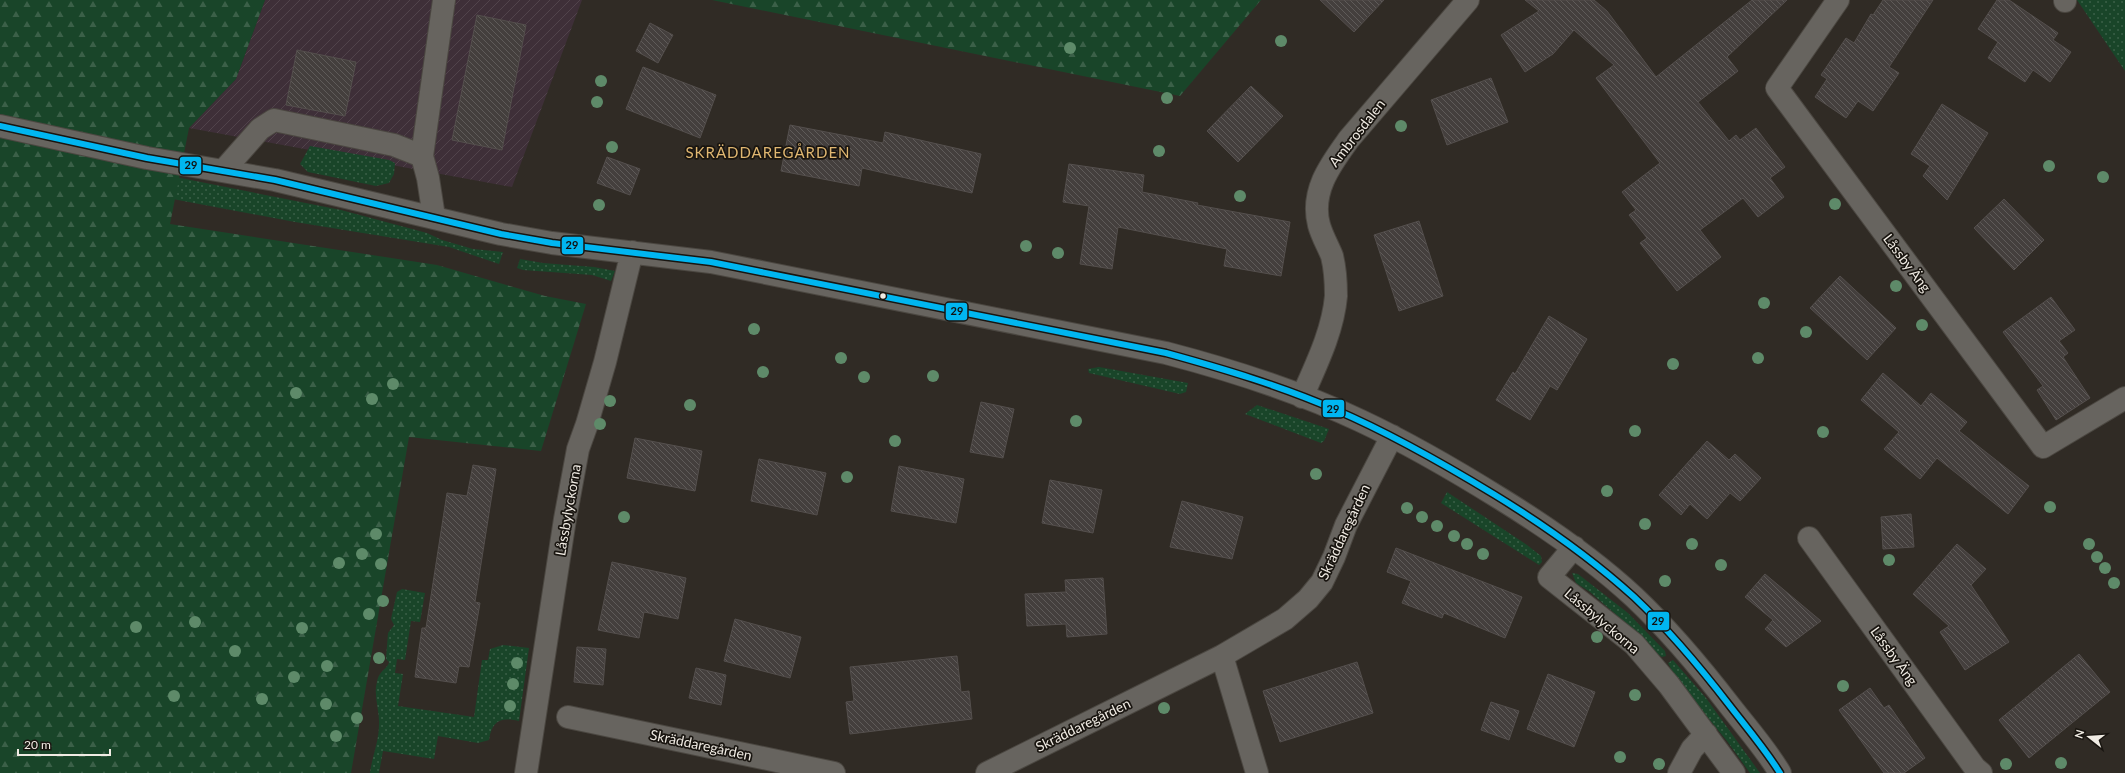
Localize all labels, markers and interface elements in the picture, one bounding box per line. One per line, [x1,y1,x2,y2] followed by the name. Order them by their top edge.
[1325,96,1388,170] street label: Ambrosdalen
[685,143,851,161] district label: SKRÄDDAREGÅRDEN
[179,156,202,175] line badge: 29
[185,158,197,171] text: 29
[1880,230,1935,295] street label: Låssby Äng
[561,236,584,255] line badge: 29
[566,238,578,251] text: 29
[878,291,888,301] unlabelled marker
[945,302,968,321] line badge: 29
[951,304,963,317] text: 29
[1322,399,1345,418] line badge: 29
[1327,402,1339,415] text: 29
[551,463,584,557] street label: Låssbylyckorna
[1314,481,1373,582] street label: Skräddaregården
[1561,584,1643,657] street label: Låssbylyckorna
[1647,611,1670,631] line badge: 29
[1652,614,1664,627] text: 29
[1867,623,1921,688] street label: Låssby Äng
[1033,694,1133,755] street label: Skräddaregården
[2069,717,2109,757] north arrow
[649,725,753,764] street label: Skräddaregården
[2072,728,2086,740] text: N
[18,731,110,757] scale bar
[24,737,51,752] text: 20 m

